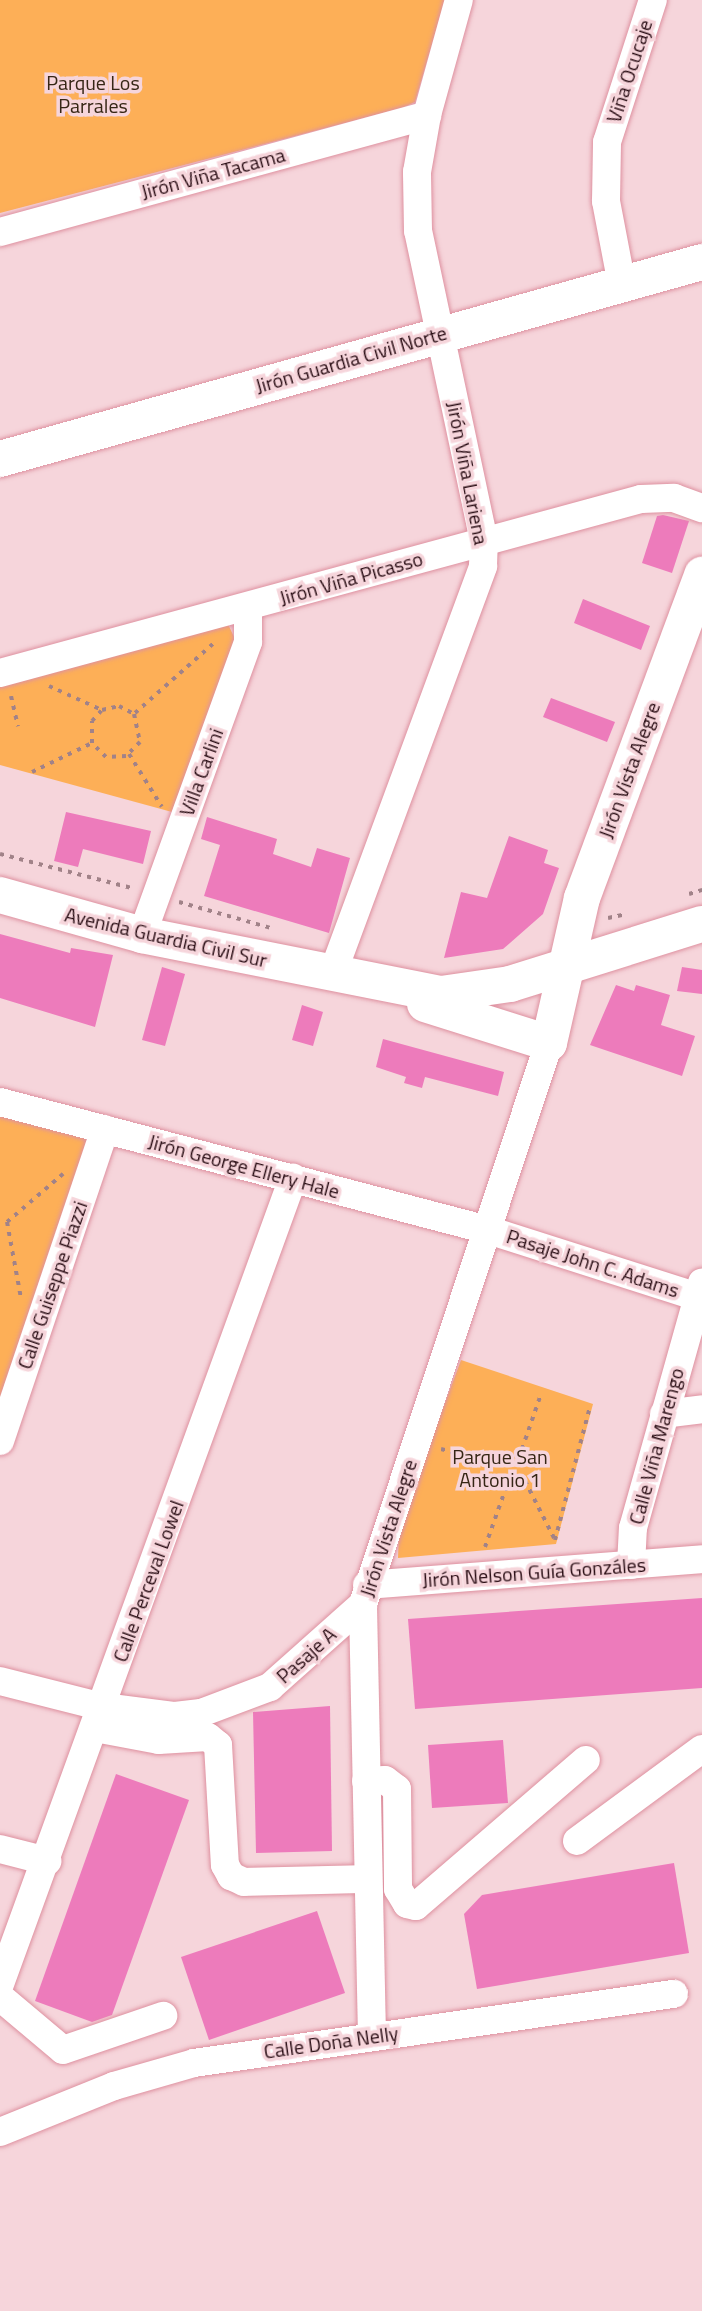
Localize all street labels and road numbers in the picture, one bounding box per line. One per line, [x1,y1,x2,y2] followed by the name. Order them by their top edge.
[601,16,657,126] street label: Viña Ocucaje
[138,142,288,204] street label: Jirón Viña Tacama
[253,320,449,398] street label: Jirón Guardia Civil Norte
[442,399,494,547] street label: Jirón Viña Lariena
[277,546,425,610] street label: Jirón Viña Picasso
[593,699,665,841] street label: Jirón Vista Alegre
[174,725,228,819] street label: Villa Carlini
[63,902,269,972] street label: Avenida Guardia Civil Sur
[146,1129,342,1203] street label: Jirón George Ellery Hale
[12,1198,92,1372] street label: Calle Guiseppe Piazzi
[504,1224,682,1302] street label: Pasaje John C. Adams
[624,1365,688,1527] street label: Calle Viña Marengo
[354,1456,422,1600] street label: Jirón Vista Alegre
[108,1497,188,1665] street label: Calle Perceval Lowel
[421,1552,647,1592] street label: Jirón Nelson Guía Gonzáles
[271,1622,341,1688] street label: Pasaje A
[262,2021,400,2063] street label: Calle Doña Nelly

